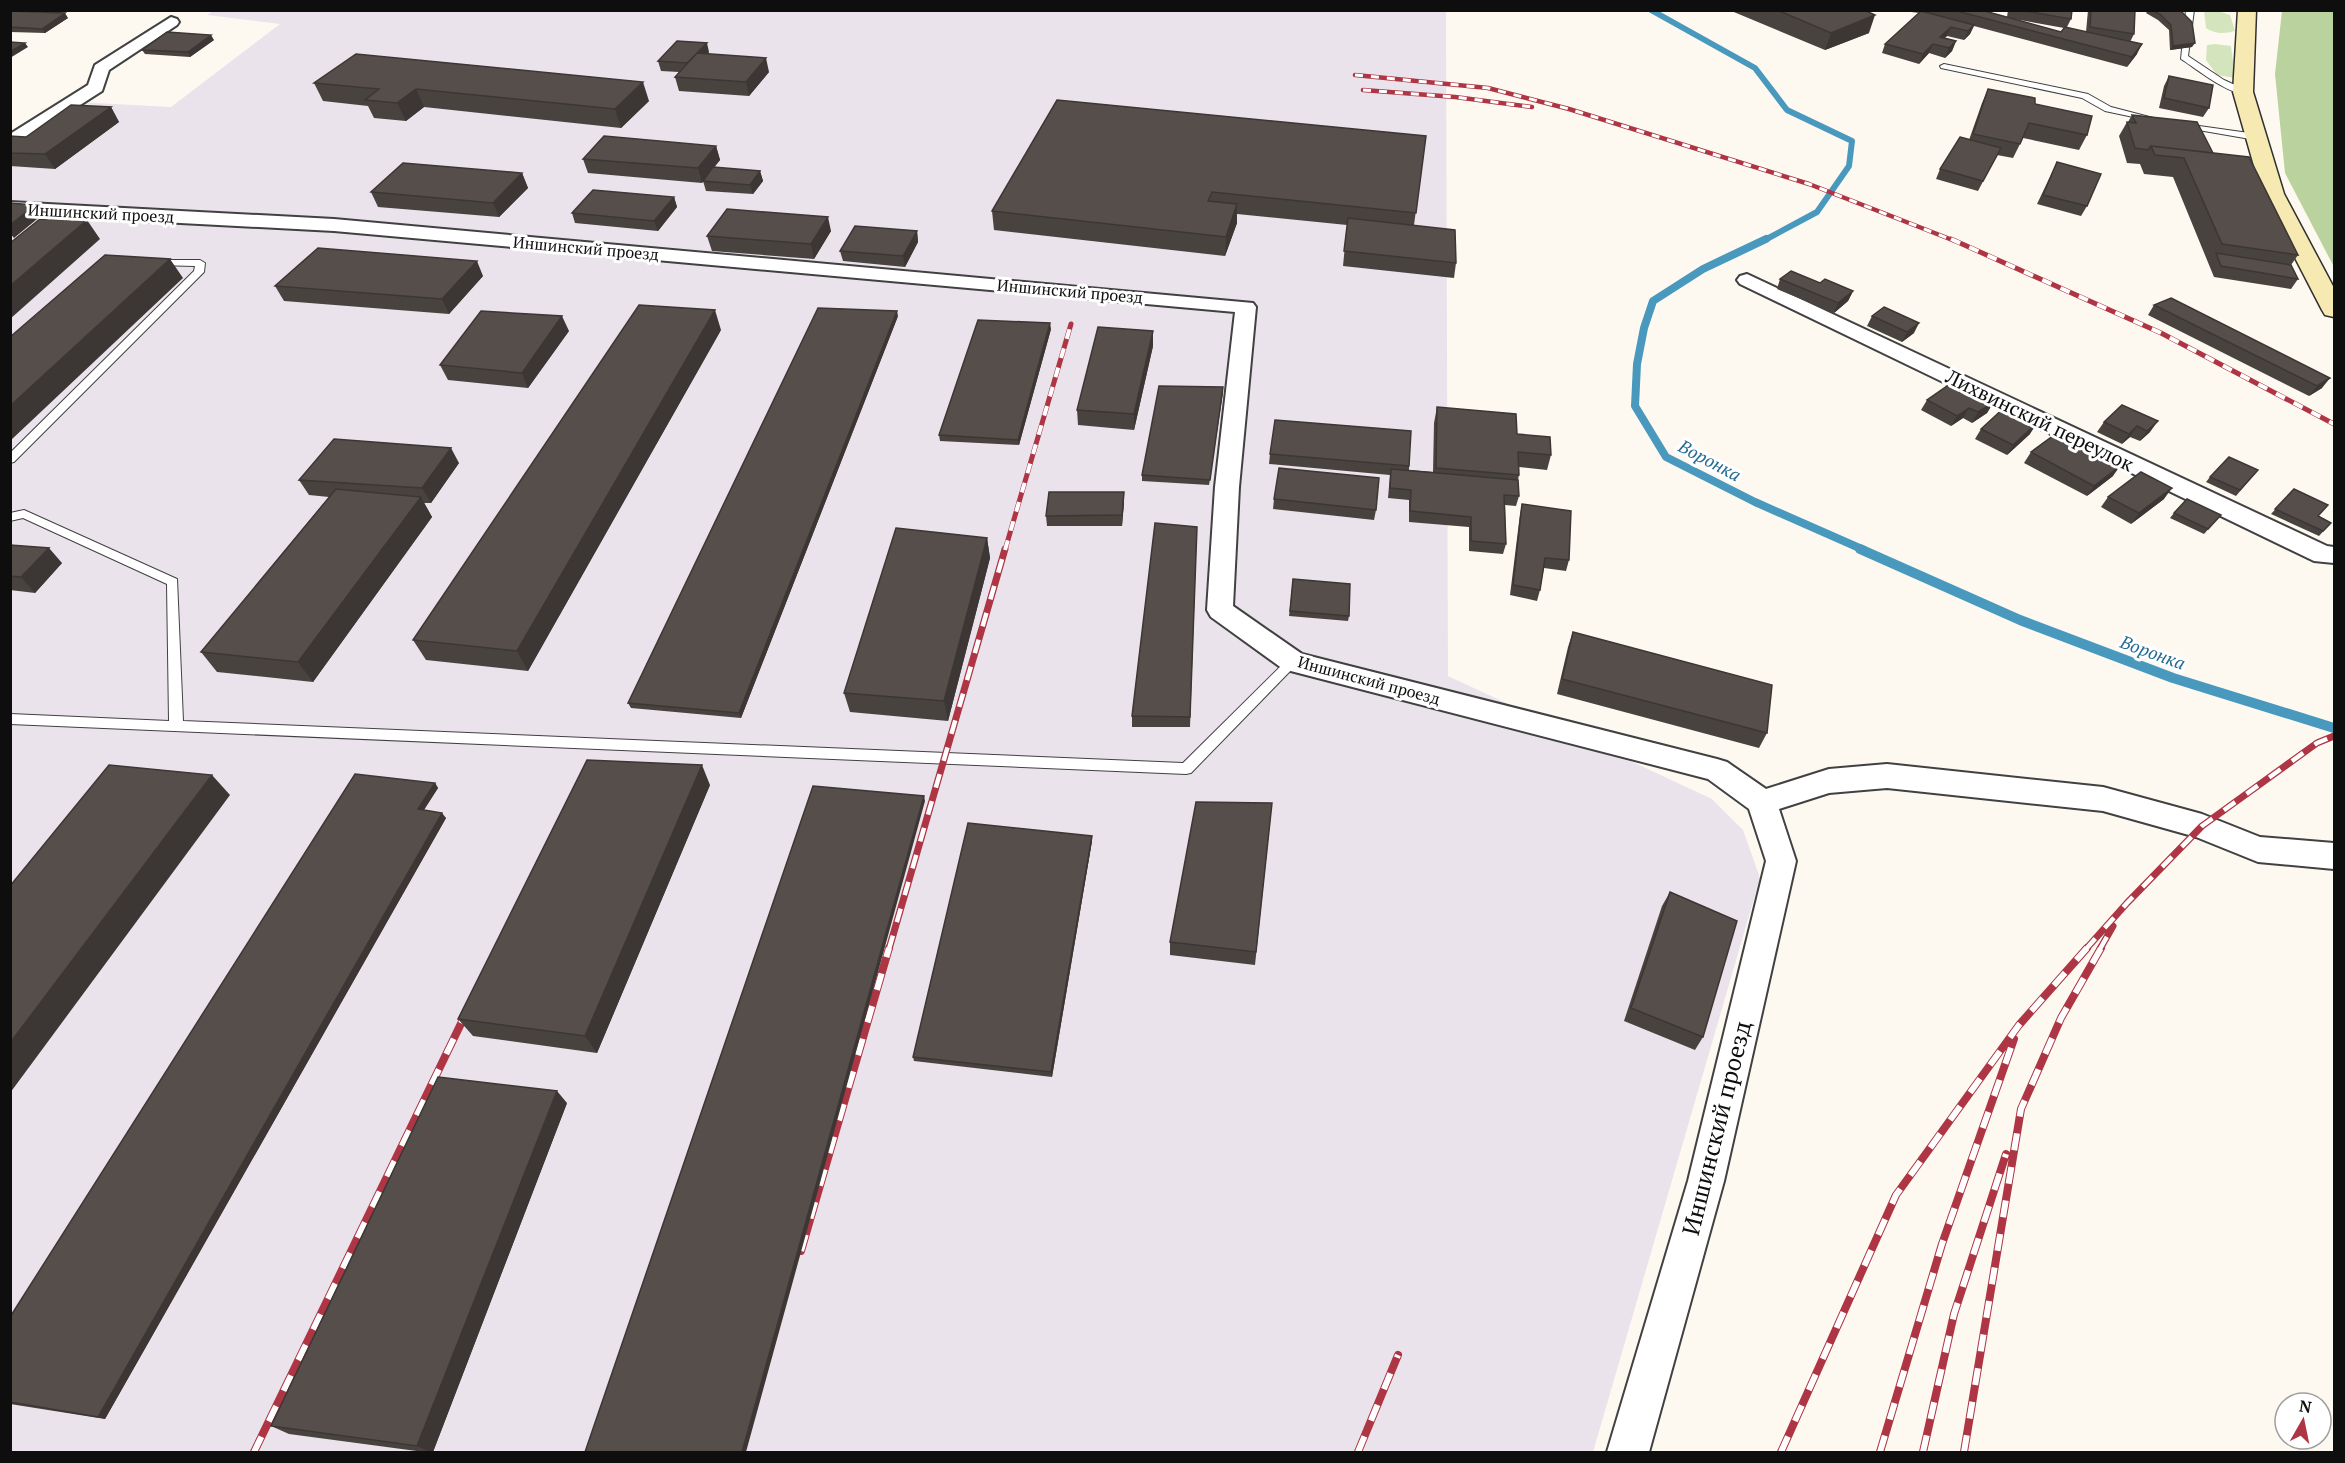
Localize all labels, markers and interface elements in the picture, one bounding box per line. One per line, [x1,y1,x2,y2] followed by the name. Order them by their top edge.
[27,198,175,228] street label: Иншинский проезд
[512,231,660,265] street label: Иншинский проезд
[996,274,1144,308] street label: Иншинский проезд
[1941,362,2139,477] street label: Лихвинский переулок
[1674,433,1745,486] water label: Воронка
[2116,629,2189,675] water label: Воронка
[1295,650,1443,710] street label: Иншинский проезд
[1674,1017,1758,1239] street label: Иншинский проезд
[2273,1391,2333,1451] north arrow
[2298,1394,2313,1418] text: N

